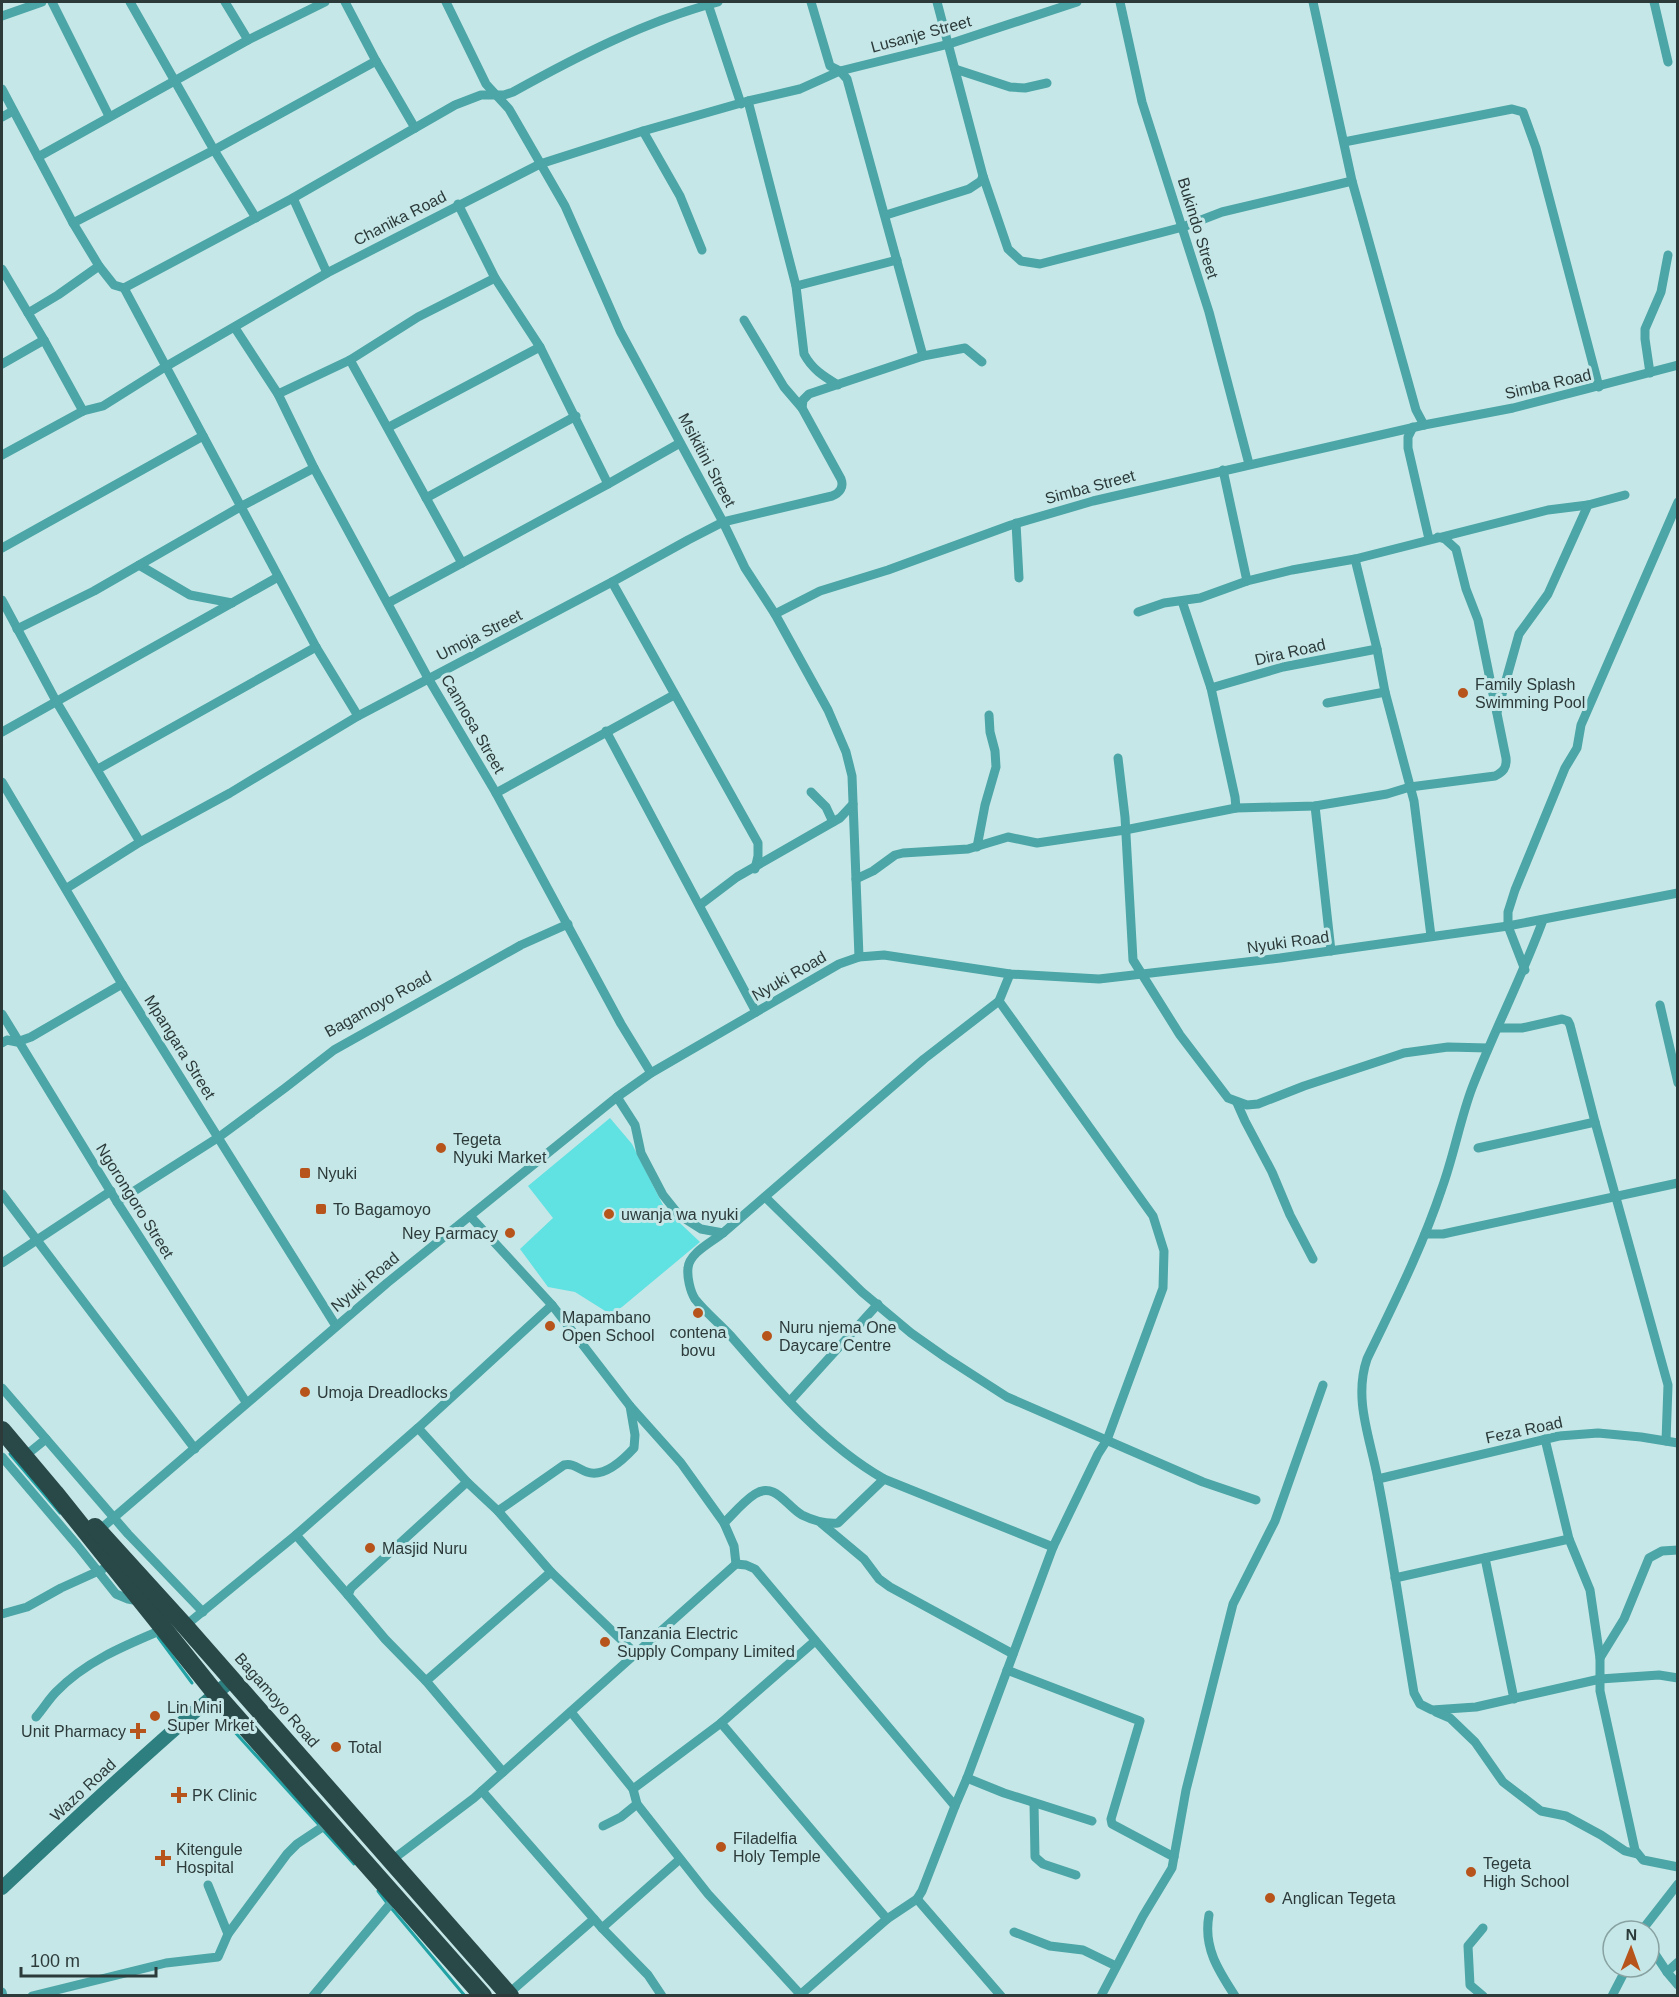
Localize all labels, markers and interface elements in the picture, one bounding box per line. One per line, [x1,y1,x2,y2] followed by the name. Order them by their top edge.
[869,12,974,56] street label: Lusanje Street
[1175,175,1222,281] street label: Bukindo Street
[351,187,449,249] street label: Chanika Road
[1503,366,1593,402] street label: Simba Road
[675,410,739,510] street label: Msikitini Street
[1043,467,1137,507] street label: Simba Street
[434,606,525,664] street label: Umoja Street
[1253,636,1327,668] street label: Dira Road
[438,672,508,777] street label: Cannosa Street
[1475,676,1585,711] place label: Family Splash Swimming Pool
[1456,686,1470,700] marker: Family Splash Swimming Pool
[1246,928,1330,956] street label: Nyuki Road
[749,948,829,1004] street label: Nyuki Road
[322,968,434,1040] street label: Bagamoyo Road
[141,992,219,1103] street label: Mpangara Street
[453,1131,547,1166] place label: Tegeta Nyuki Market
[93,1141,177,1262] street label: Ngorongoro Street
[434,1141,448,1155] marker: Tegeta Nyuki Market
[317,1165,357,1182] place label: Nyuki
[298,1166,312,1180] marker: Nyuki
[333,1201,431,1218] place label: To Bagamoyo
[314,1202,328,1216] marker: To Bagamoyo
[621,1206,738,1223] place label: uwanja wa nyuki
[602,1207,616,1221] marker: uwanja wa nyuki
[402,1225,498,1242] place label: Ney Parmacy
[503,1226,517,1240] marker: Ney Parmacy
[328,1249,402,1315] street label: Nyuki Road
[691,1306,705,1320] marker: contena bovu
[562,1309,655,1344] place label: Mapambano Open School
[543,1319,557,1333] marker: Mapambano Open School
[779,1319,896,1354] place label: Nuru njema One Daycare Centre
[670,1324,727,1359] place label: contena bovu
[760,1329,774,1343] marker: Nuru njema One Daycare Centre
[317,1384,448,1401] place label: Umoja Dreadlocks
[298,1385,312,1399] marker: Umoja Dreadlocks
[1484,1414,1564,1446] street label: Feza Road
[382,1540,467,1557] place label: Masjid Nuru
[363,1541,377,1555] marker: Masjid Nuru
[617,1625,795,1660] place label: Tanzania Electric Supply Company Limited
[598,1635,612,1649] marker: Tanzania Electric Supply Company Limited
[231,1649,323,1751] street label: Bagamoyo Road
[167,1699,255,1734] place label: Lin Mini Super Mrket
[148,1709,162,1723] marker: Lin Mini Super Mrket
[21,1723,126,1740] place label: Unit Pharmacy
[131,1724,145,1738] marker: Unit Pharmacy
[348,1739,382,1756] place label: Total
[329,1740,343,1754] marker: Total
[47,1755,119,1825] street label: Wazo Road
[170,1786,188,1804] marker: PK Clinic
[192,1787,257,1804] place label: PK Clinic
[733,1830,821,1865] place label: Filadelfia Holy Temple
[714,1840,728,1854] marker: Filadelfia Holy Temple
[176,1841,243,1876] place label: Kitengule Hospital
[154,1849,172,1867] marker: Kitengule Hospital
[1483,1855,1569,1890] place label: Tegeta High School
[1464,1865,1478,1879] marker: Tegeta High School
[1282,1890,1396,1907] place label: Anglican Tegeta
[1263,1891,1277,1905] marker: Anglican Tegeta
[1601,1919,1661,1979] north arrow
[1625,1926,1637,1943] text: N
[21,1940,156,1978] scale bar
[30,1951,80,1971] text: 100 m

